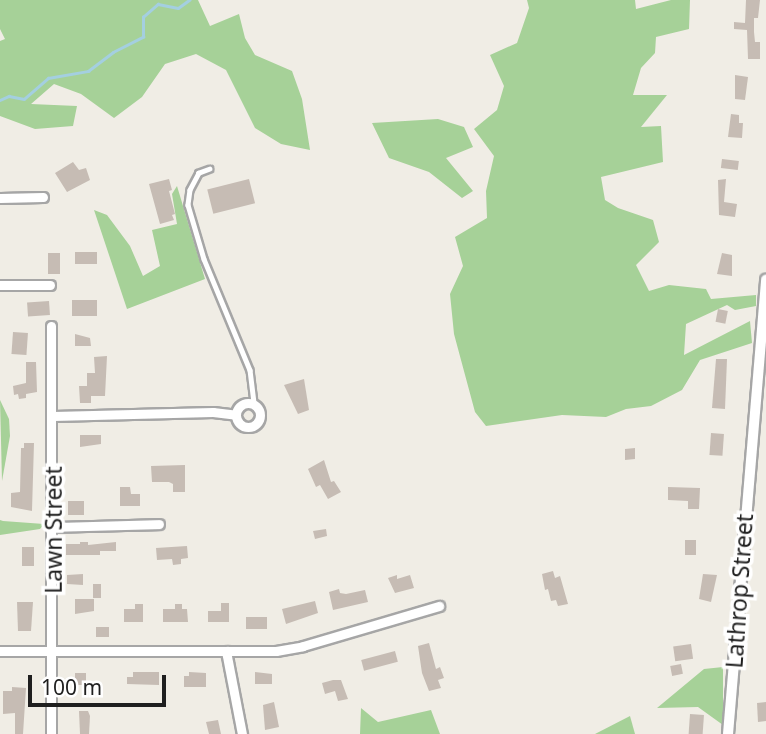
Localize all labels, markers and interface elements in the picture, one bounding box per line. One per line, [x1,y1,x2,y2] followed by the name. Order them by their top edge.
[39,466,67,594] street label: Lawn Street
[720,513,758,669] street label: Lathrop Street
[32,660,170,704] scale bar
[41,673,102,701] text: 100 m

